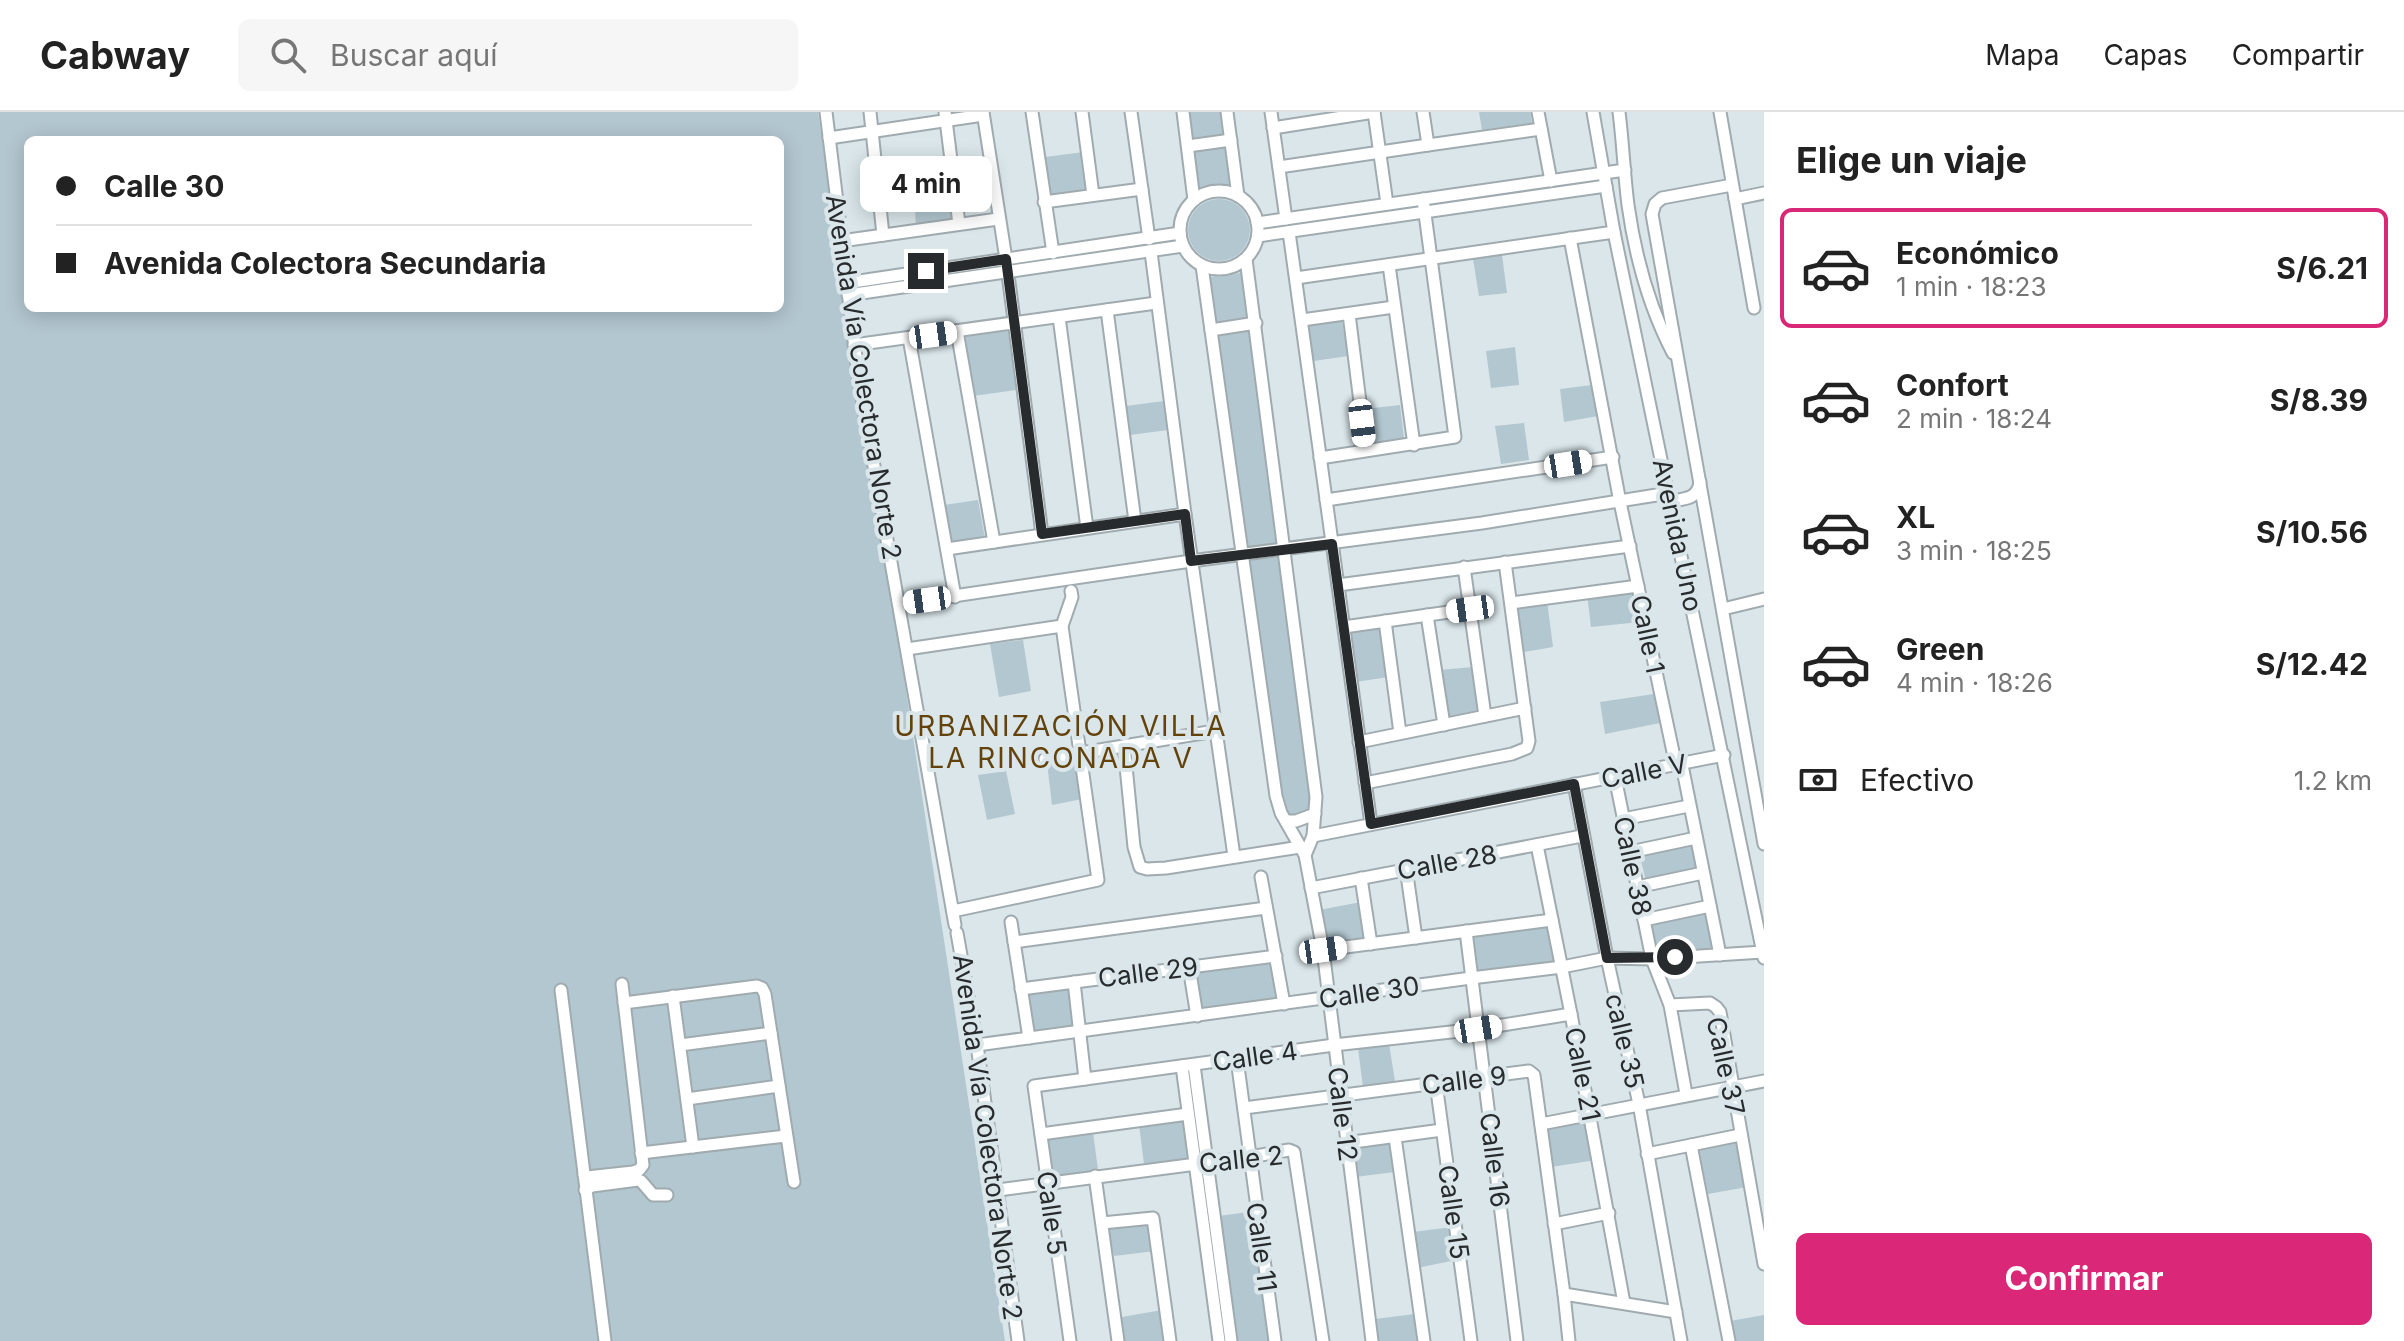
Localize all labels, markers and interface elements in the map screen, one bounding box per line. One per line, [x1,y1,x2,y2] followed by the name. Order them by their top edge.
[238,19,798,91] search box
[40,32,190,78] text: Cabway
[266,33,310,77] icon: search
[330,37,498,73] text: Buscar aquí
[1985,38,2060,72] text: Mapa
[2104,38,2188,72] text: Capas
[2232,38,2364,72] text: Compartir
[1796,138,2027,182] text: Elige un viaje
[860,155,992,211] callout: 4 min
[104,168,224,204] text: Calle 30
[891,168,961,199] text: 4 min
[820,192,908,562] street label: Avenida Vía Colectora Norte 2
[1800,232,1872,304] icon: car
[1896,235,2059,271] text: Económico
[104,245,546,281] text: Avenida Colectora Secundaria
[2276,250,2368,286] text: S/6.21
[908,253,944,289] route end
[1896,271,2047,302] text: 1 min · 18:23
[908,320,958,350] car
[1800,364,1872,436] icon: car
[1896,367,2009,403] text: Confort
[2270,382,2368,418] text: S/8.39
[1347,398,1377,448] car
[1896,403,2052,434] text: 2 min · 18:24
[1542,448,1594,480] car
[1647,456,1709,614] street label: Avenida Uno
[1800,496,1872,568] icon: car
[1896,499,1935,535] text: XL
[2256,514,2368,550] text: S/10.56
[1896,535,2052,566] text: 3 min · 18:25
[902,585,952,615] car
[1625,592,1671,676] street label: Calle 1
[1445,594,1495,624] car
[1800,628,1872,700] icon: car
[1896,631,1984,667] text: Green
[2256,646,2368,682] text: S/12.42
[1896,667,2053,698] text: 4 min · 18:26
[894,709,1228,775] district label: URBANIZACIÓN VILLA LA RINCONADA V
[1599,748,1690,794] street label: Calle V
[1796,758,1840,802] icon: cash
[1860,762,1974,798] text: Efectivo
[2294,765,2372,796] text: 1.2 km
[1607,813,1659,919] street label: Calle 38
[1395,838,1499,886] street label: Calle 28
[1298,935,1348,965] car
[1657,939,1693,975] route start
[1096,950,1200,994] street label: Calle 29
[947,952,1029,1322] street label: Avenida Vía Colectora Norte 2
[1317,970,1421,1014] street label: Calle 30
[1599,990,1651,1092] street label: calle 35
[1452,1013,1504,1045] car
[1701,1014,1751,1118] street label: Calle 37
[1559,1024,1607,1124] street label: Calle 21
[1211,1035,1299,1077] street label: Calle 4
[1420,1059,1508,1101] street label: Calle 9
[1322,1065,1364,1163] street label: Calle 12
[1474,1111,1516,1209] street label: Calle 16
[1197,1139,1285,1179] street label: Calle 2
[1432,1163,1476,1261] street label: Calle 15
[1031,1169,1073,1257] street label: Calle 5
[1240,1200,1284,1294] street label: Calle 11
[1796,1233,2372,1325] button: Confirmar

